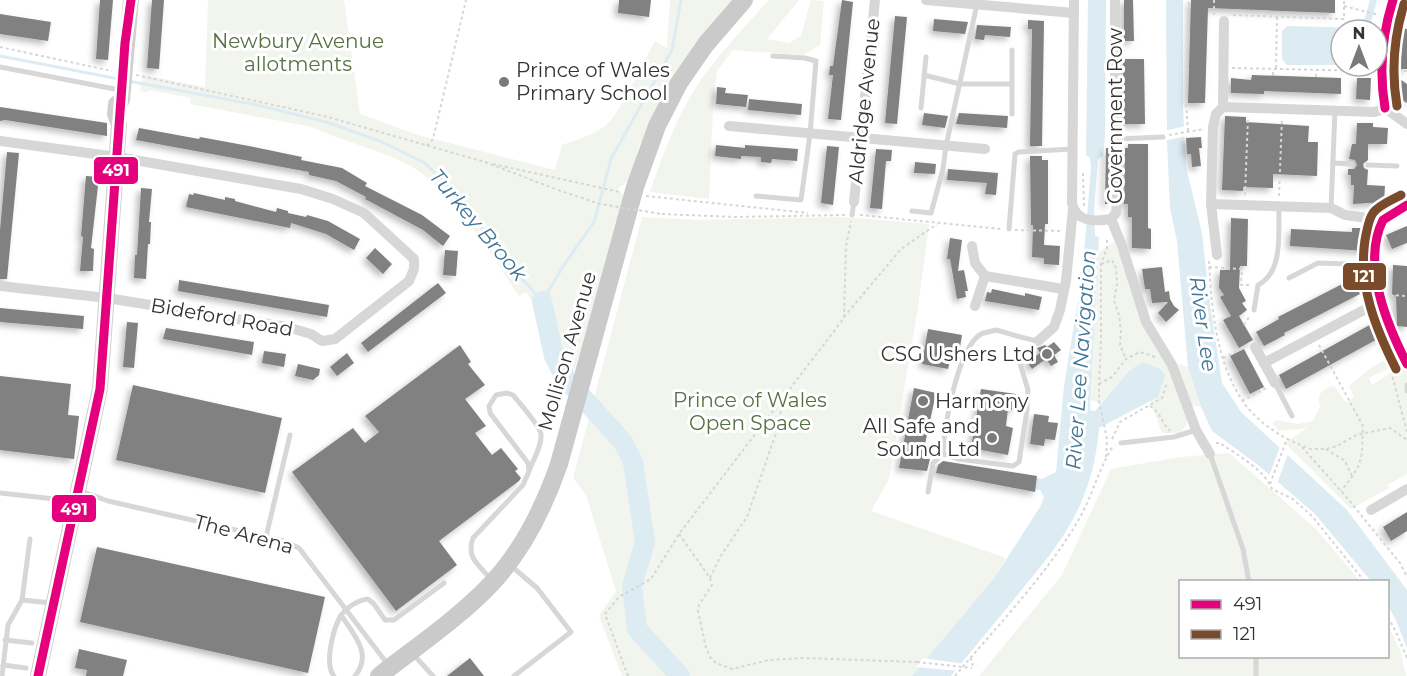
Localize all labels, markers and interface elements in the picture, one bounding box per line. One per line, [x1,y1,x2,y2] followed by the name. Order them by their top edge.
[843,17,885,185] street label: Aldridge Avenue
[1329,18,1389,78] north arrow
[1353,24,1365,43] text: N
[1103,28,1127,204] street label: Government Row
[212,29,384,76] park label: Newbury Avenue allotments
[516,58,670,105] place label: Prince of Wales Primary School
[497,75,511,89] marker: Prince of Wales Primary School
[93,156,139,185] line badge: 491
[102,161,130,180] text: 491
[424,164,533,287] water label: Turkey Brook
[1060,249,1101,471] water label: River Lee Navigation
[1342,262,1387,291] line badge: 121
[1353,267,1375,286] text: 121
[533,269,601,433] street label: Mollison Avenue
[1184,275,1223,373] water label: River Lee
[149,293,295,341] street label: Bideford Road
[881,342,1035,366] place label: CSG Ushers Ltd
[1040,347,1054,361] marker: CSG Ushers Ltd
[673,388,827,435] park label: Prince of Wales Open Space
[935,389,1029,413] place label: Harmony
[916,394,930,408] marker: Harmony
[863,414,980,461] place label: All Safe and Sound Ltd
[985,431,999,445] marker: All Safe and Sound Ltd
[51,494,97,523] line badge: 491
[60,500,88,519] text: 491
[192,509,296,559] street label: The Arena
[1179,580,1389,658] legend
[1233,593,1262,615] text: 491
[1233,623,1256,645] text: 121

